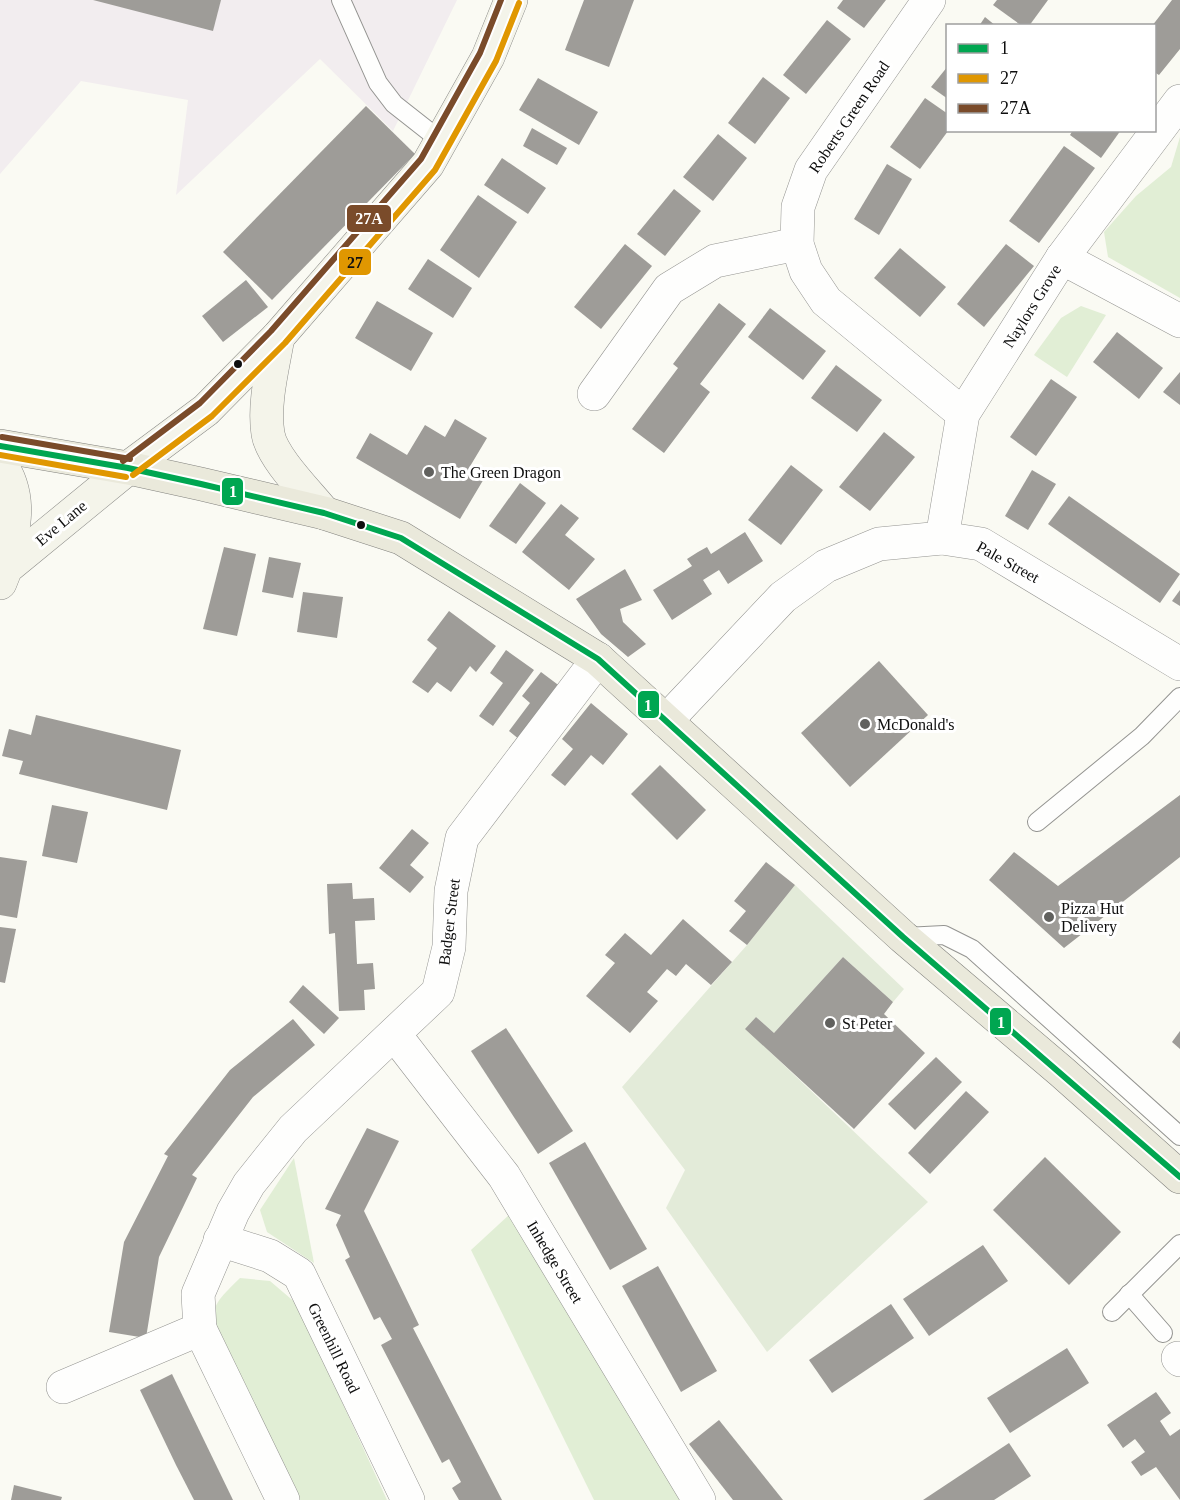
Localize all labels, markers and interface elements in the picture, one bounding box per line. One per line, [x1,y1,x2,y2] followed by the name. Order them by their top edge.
[946,24,1156,132] legend
[1000,38,1009,58] text: 1
[805,58,893,176] street label: Roberts Green Road
[1000,68,1018,88] text: 27
[1000,98,1031,118] text: 27A
[346,204,392,233] line badge: 27A
[355,210,383,227] text: 27A
[338,248,372,276] line badge: 27
[347,254,363,271] text: 27
[1000,261,1065,351] street label: Naylors Grove
[232,358,244,370] unlabelled marker
[441,464,561,482] place label: The Green Dragon
[422,465,436,479] marker: The Green Dragon
[221,477,244,506] line badge: 1
[229,483,237,500] text: 1
[32,497,90,549] street label: Eve Lane
[355,519,367,531] unlabelled marker
[974,538,1043,586] street label: Pale Street
[637,690,660,719] line badge: 1
[644,697,652,714] text: 1
[877,716,955,733] place label: McDonald's
[858,717,872,731] marker: McDonald's
[435,877,464,967] street label: Badger Street
[1061,900,1124,936] place label: Pizza Hut Delivery
[1042,910,1056,924] marker: Pizza Hut Delivery
[989,1007,1012,1036] line badge: 1
[997,1014,1005,1031] text: 1
[842,1015,893,1032] place label: St Peter
[823,1016,837,1030] marker: St Peter
[523,1218,586,1307] street label: Inhedge Street
[305,1300,363,1396] street label: Greenhill Road

